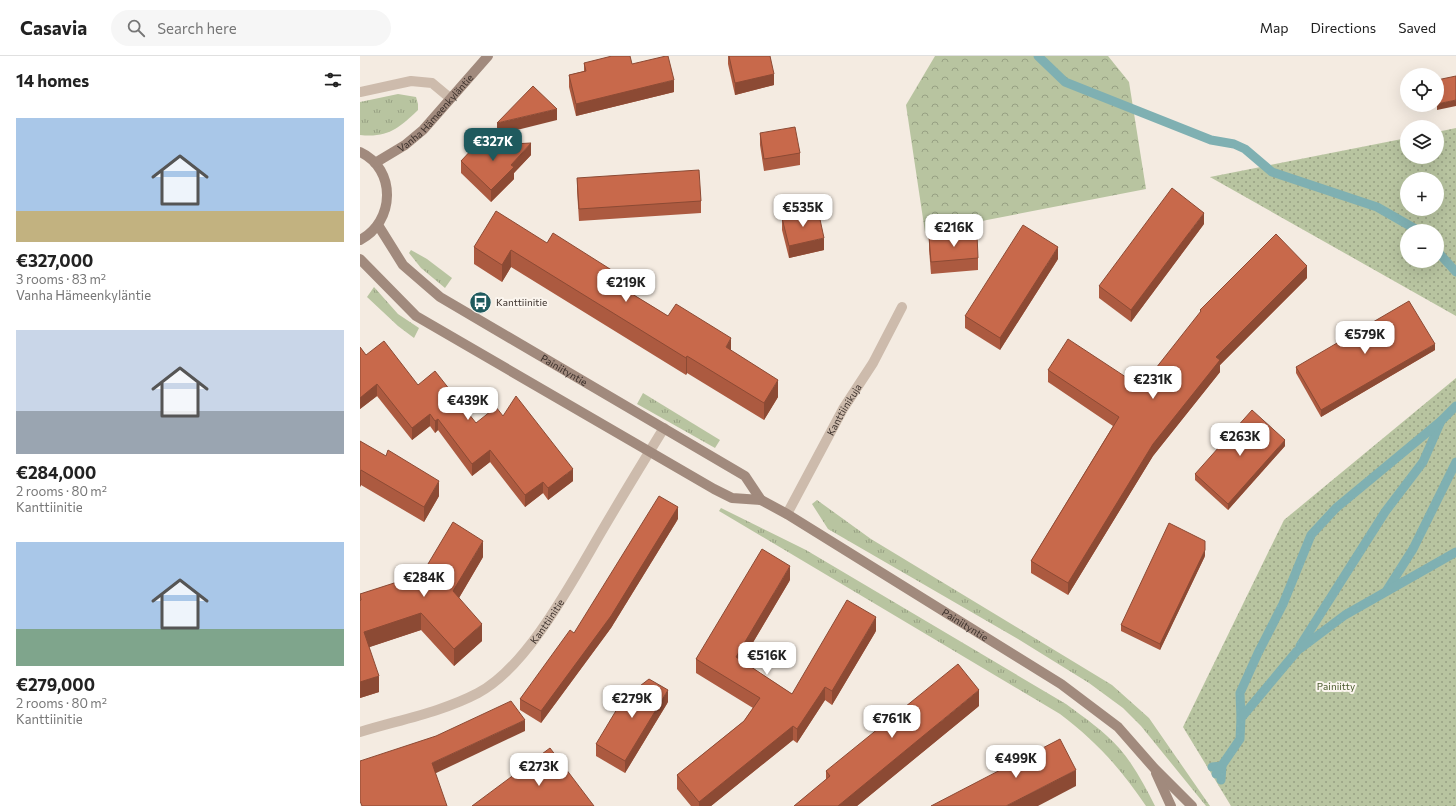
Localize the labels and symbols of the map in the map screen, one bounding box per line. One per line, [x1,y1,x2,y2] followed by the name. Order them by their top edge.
[395,72,475,154] street label: Vanha Hämeenkyläntie
[465,128,521,162] pin: €327K
[775,194,831,228] pin: €535K
[926,214,982,248] pin: €216K
[598,269,654,303] pin: €219K
[468,289,494,315] bus stop icon: Kanttiinitie
[496,296,547,308] place label: Kanttiinitie
[1337,321,1393,355] pin: €579K
[539,352,590,388] street label: Painiityntie
[1125,366,1181,400] pin: €231K
[824,381,864,437] street label: Kanttiinikuja
[440,387,496,421] pin: €439K
[1212,423,1268,457] pin: €263K
[396,564,452,598] pin: €284K
[527,597,566,646] street label: Kanttiinitie
[940,606,991,643] street label: Painiityntie
[739,642,795,676] pin: €516K
[1317,680,1355,692] park label: Painiitty
[604,685,660,719] pin: €279K
[864,705,920,739] pin: €761K
[988,745,1044,779] pin: €499K
[511,753,567,787] pin: €273K

